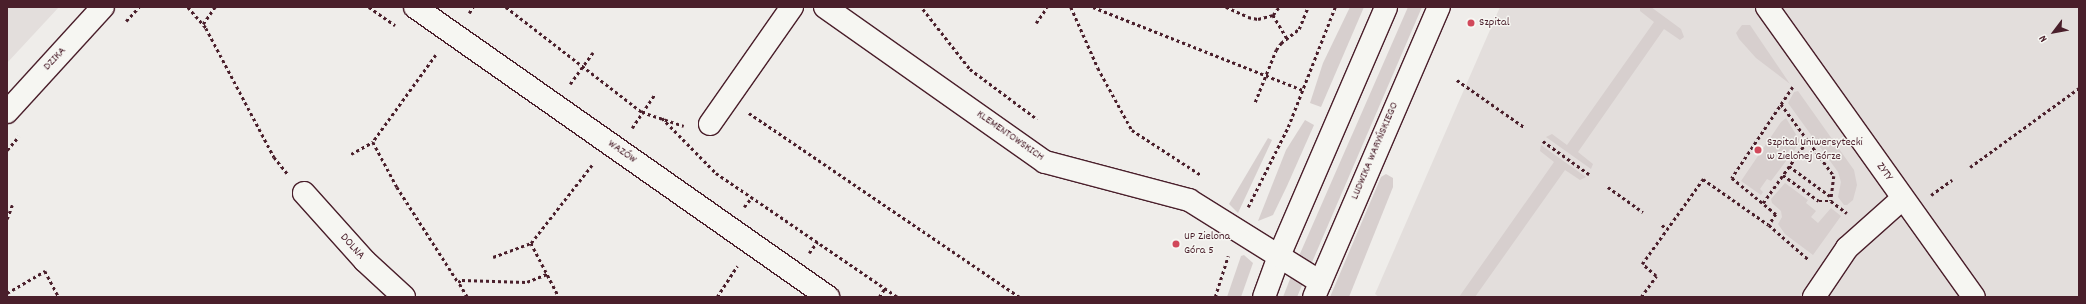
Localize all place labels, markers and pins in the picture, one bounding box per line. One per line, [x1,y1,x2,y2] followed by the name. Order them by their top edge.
[1479,16,1509,30] place label: Szpital
[1466,18,1476,28] marker: Szpital
[1767,136,1863,164] place label: Szpital Uniwersytecki w Zielonej Górze
[1752,144,1764,156] marker: Szpital Uniwersytecki w Zielonej Górze
[1184,230,1230,258] place label: UP Zielona Góra 5
[1171,239,1181,249] marker: UP Zielona Góra 5

